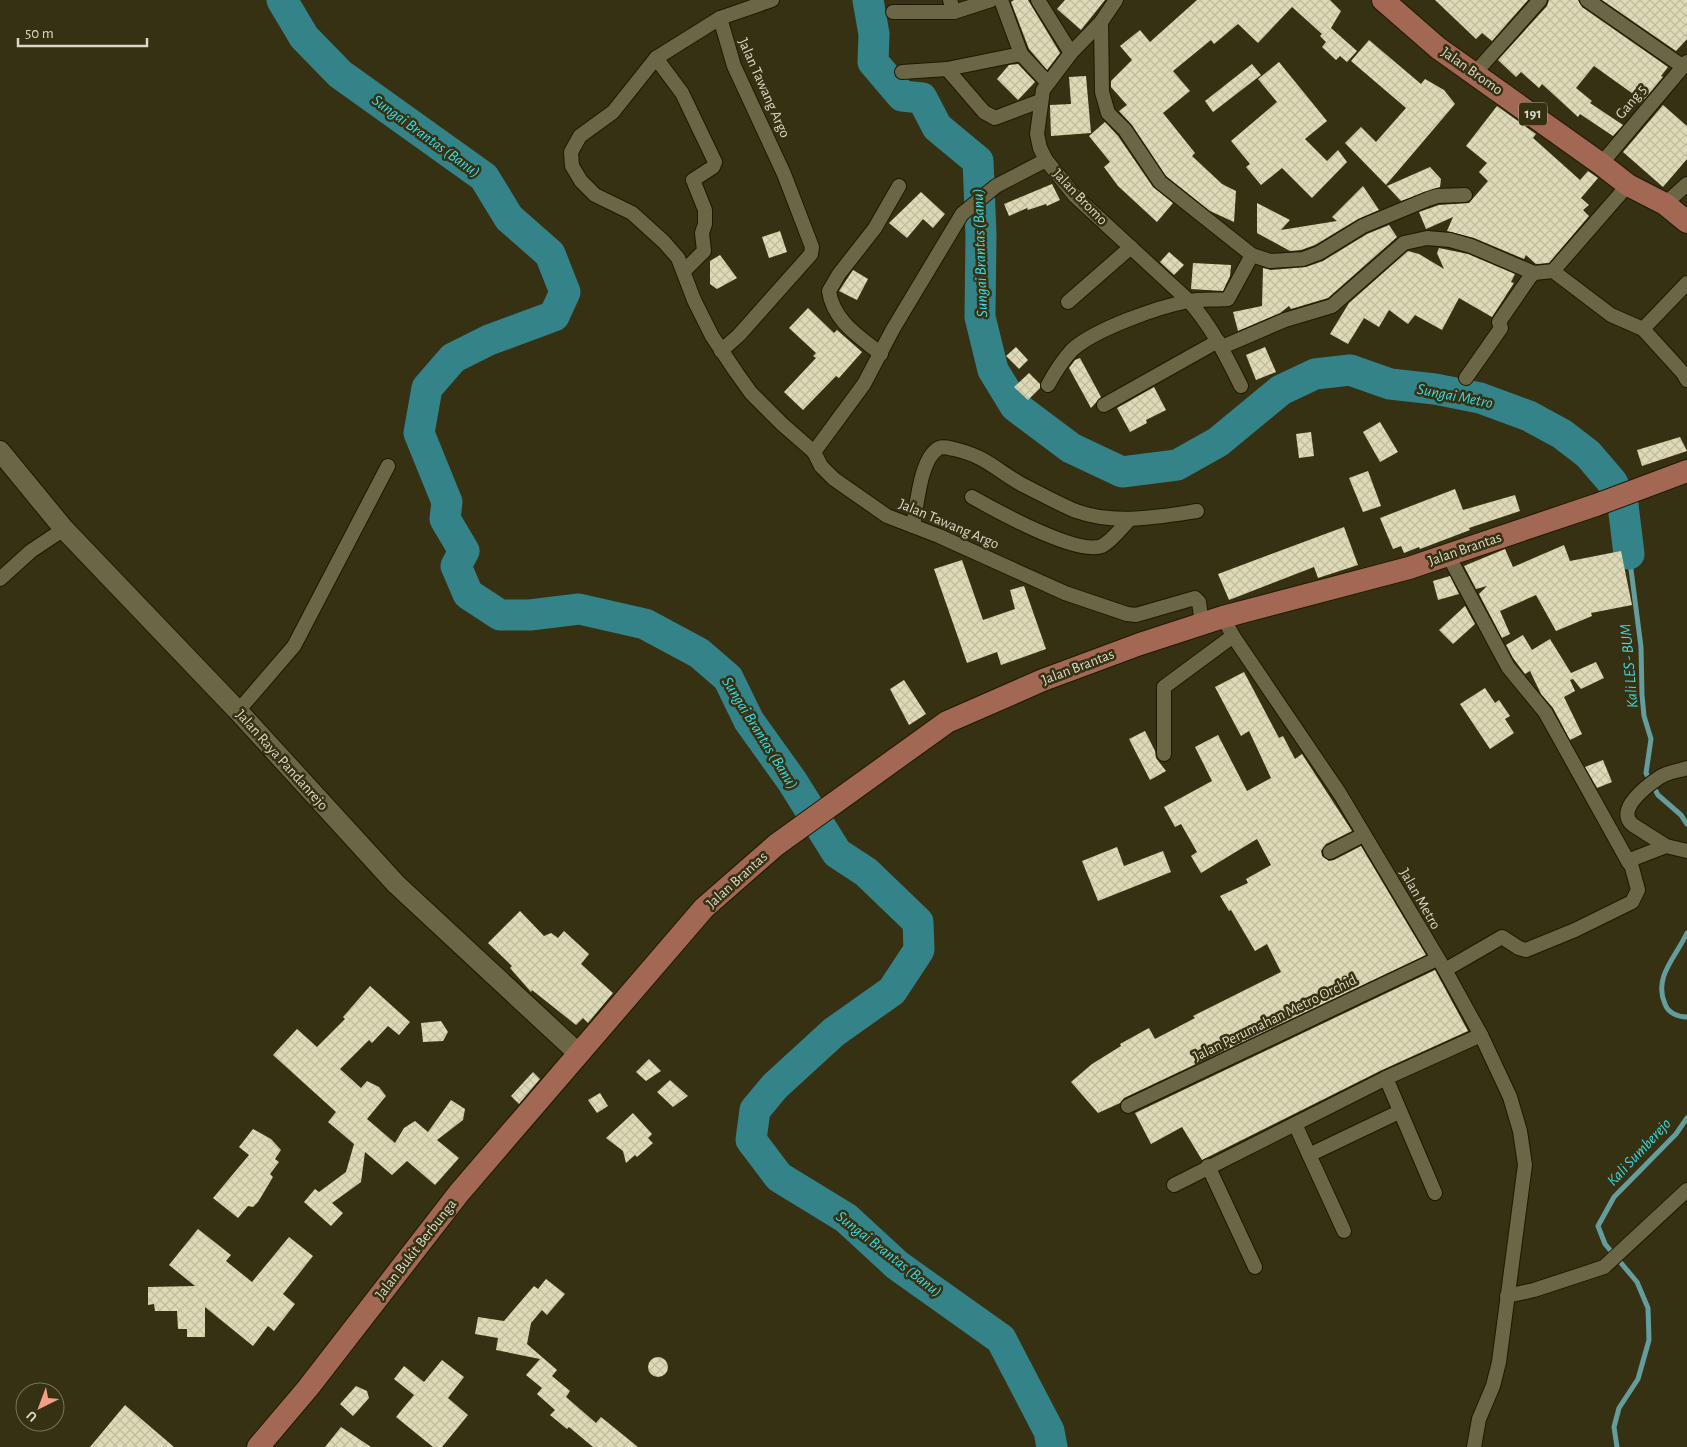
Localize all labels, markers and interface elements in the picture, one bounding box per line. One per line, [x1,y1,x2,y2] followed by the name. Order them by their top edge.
[18,15,146,47] scale bar
[25,26,54,41] text: 50 m
[735,36,793,140] street label: Jalan Tawang Argo
[1438,44,1506,98] street label: Jalan Bromo
[1613,82,1649,122] street label: Gang 5
[369,92,483,180] water label: Sungai Brantas (Banu)
[1519,102,1547,126] road number: 191
[1050,166,1110,228] street label: Jalan Bromo
[970,188,990,318] water label: Sungai Brantas (Banu)
[1416,381,1495,411] water label: Sungai Metro
[897,496,1001,552] street label: Jalan Tawang Argo
[1426,529,1504,569] street label: Jalan Brantas
[1617,623,1641,709] water label: Kali LES - BUM
[1040,646,1116,688] street label: Jalan Brantas
[719,674,801,792] water label: Sungai Brantas (Banu)
[233,707,331,813] street label: Jalan Raya Pandanrejo
[704,849,770,911] street label: Jalan Brantas
[1397,866,1443,932] street label: Jalan Metro
[1191,972,1359,1064] street label: Jalan Perumahan Metro Orchid
[1604,1115,1675,1189] water label: Kali Sumberejo
[373,1196,460,1302] street label: Jalan Bukit Berbunga
[833,1208,945,1300] water label: Sungai Brantas (Banu)
[15,1382,65,1432] north arrow
[24,1408,40,1424] text: U

